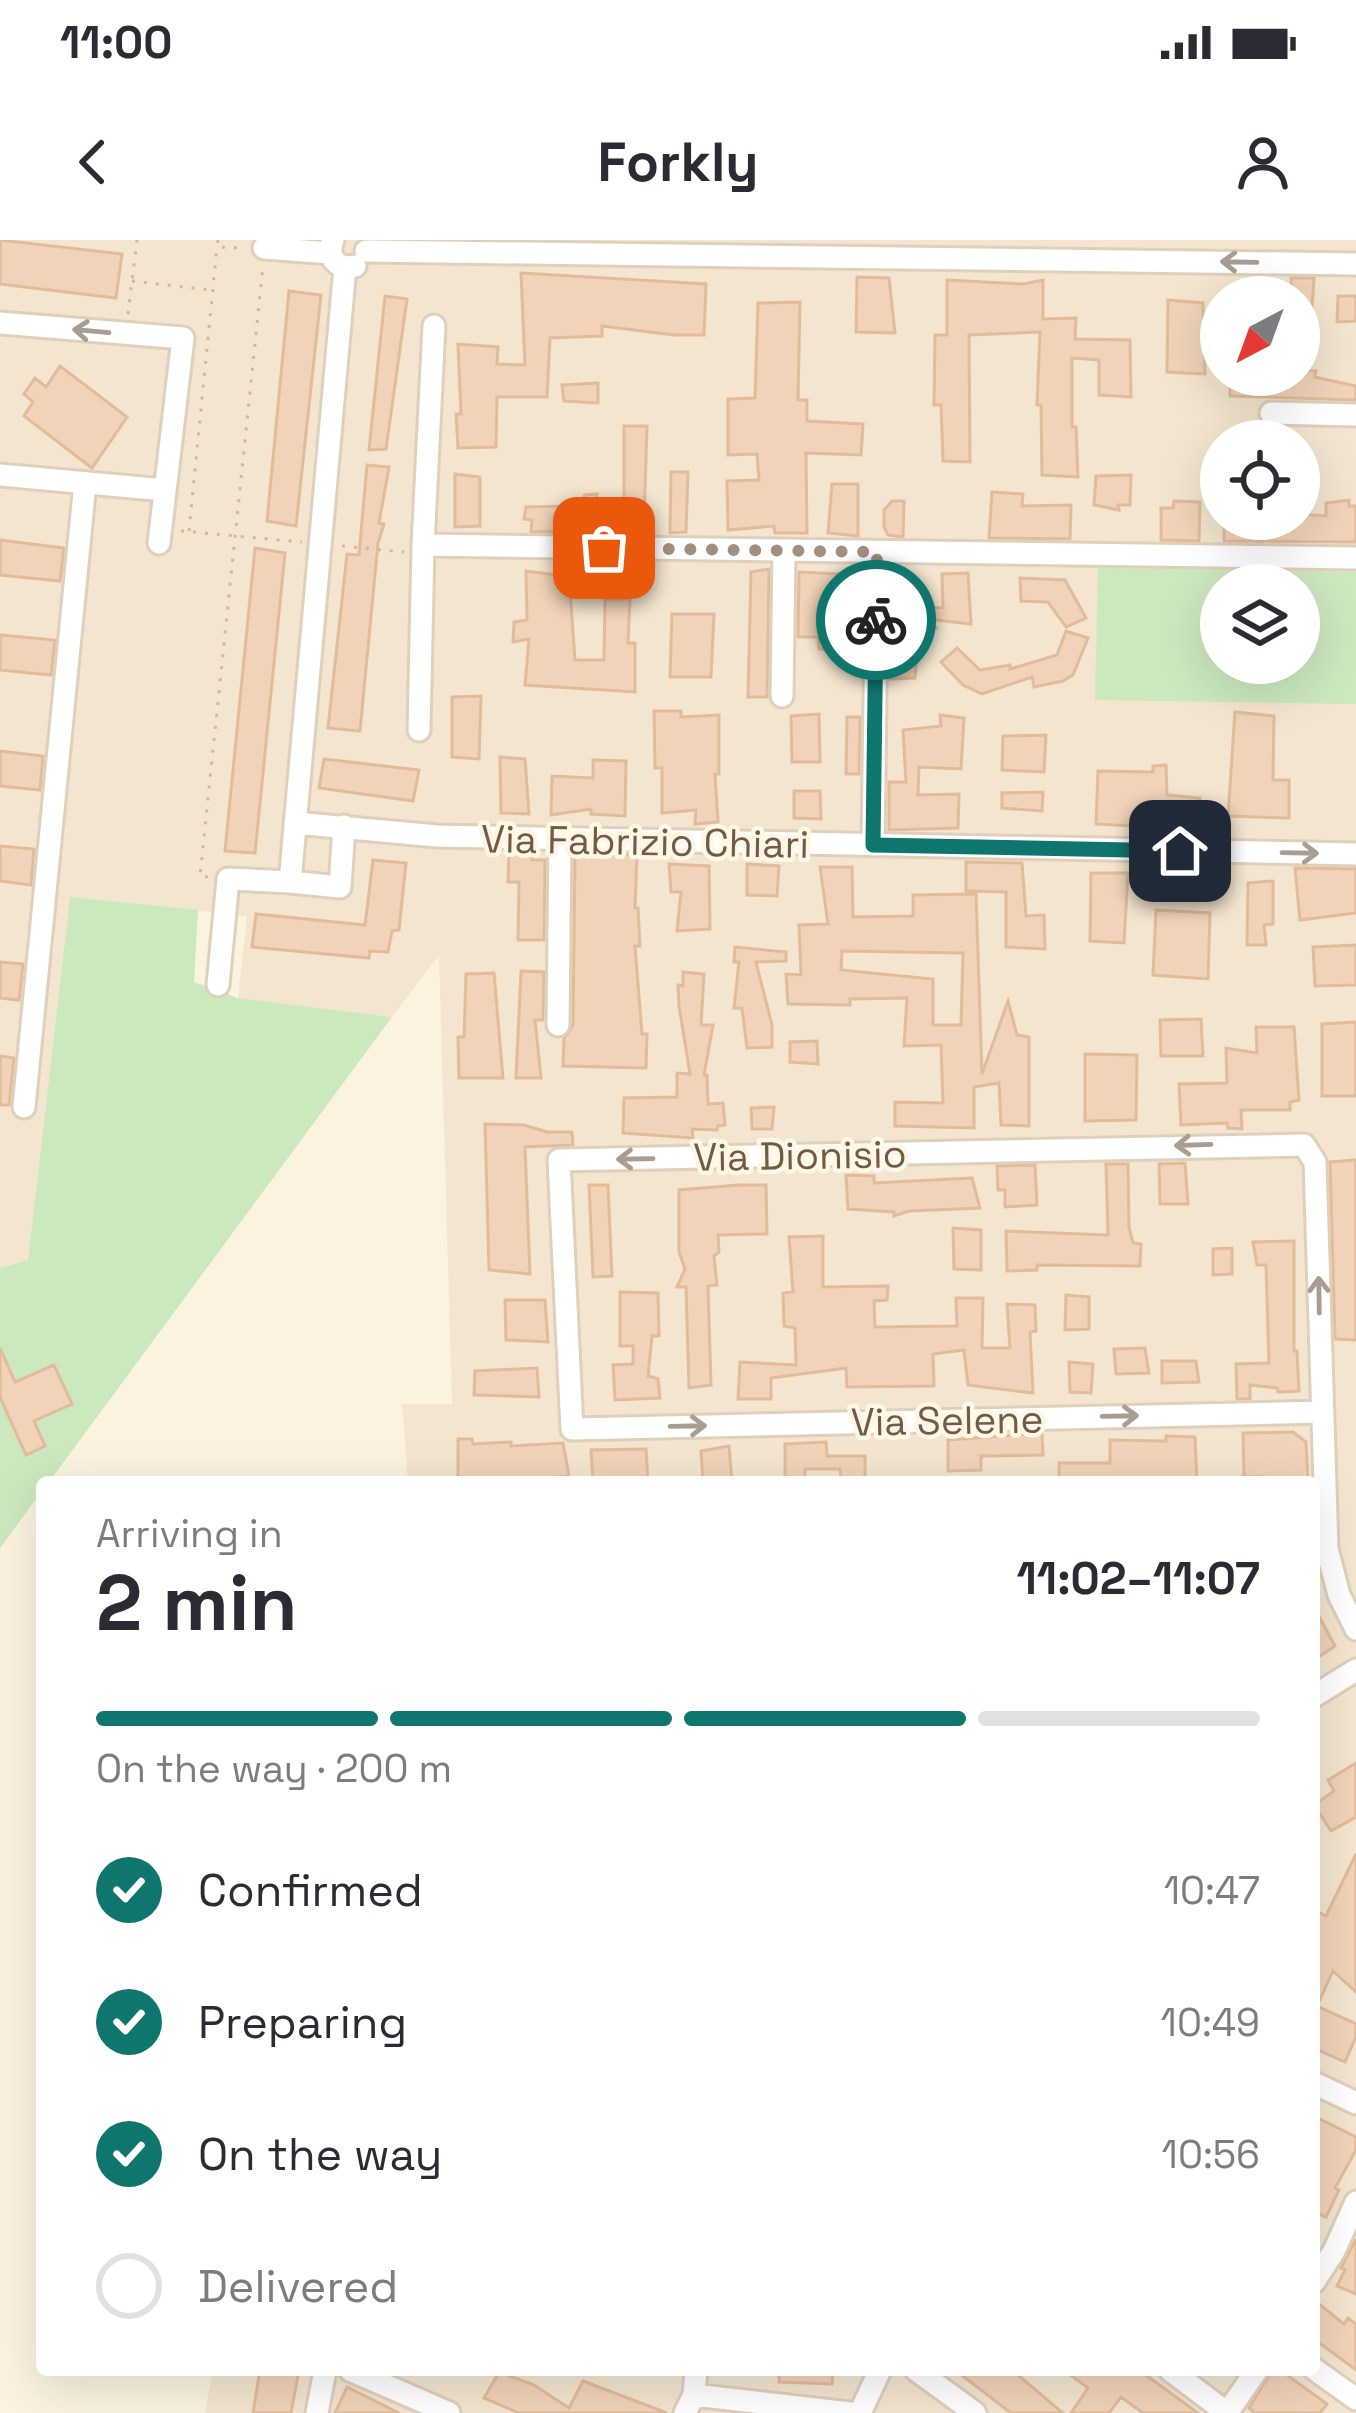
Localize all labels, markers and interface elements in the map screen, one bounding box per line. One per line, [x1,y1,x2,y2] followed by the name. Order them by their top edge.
[60,14,172,71] text: 11:00
[597,128,759,197] text: Forkly
[60,129,126,195] icon: back
[1230,129,1296,195] icon: person
[1220,251,1259,274] one-way arrow
[1200,276,1320,396] north arrow
[1200,276,1320,684] map controls
[72,319,111,342] one-way arrow
[1200,420,1320,540] button: locate
[553,497,655,599] pin
[571,515,637,581] icon: bag
[816,560,936,680] courier
[1200,564,1320,684] button: layers
[843,587,909,653] icon: bike
[1129,800,1231,902] pin
[481,814,809,869] street label: Via Fabrizio Chiari
[1147,818,1213,884] icon: home
[1280,841,1319,864] one-way arrow
[693,1129,907,1182] street label: Via Dionisio
[1174,1134,1213,1157] one-way arrow
[616,1147,655,1170] one-way arrow
[1307,1276,1330,1315] one-way arrow
[850,1394,1044,1447] street label: Via Selene
[1100,1405,1139,1428] one-way arrow
[668,1415,707,1438] one-way arrow
[96,1509,283,1558] text: Arriving in
[1016,1550,1260,1607] text: 11:02–11:07
[96,1553,298,1653] text: 2 min
[96,1744,452,1793] text: On the way · 200 m
[96,1857,162,1923] icon: check
[198,1862,423,1919] text: Confirmed
[1164,1866,1260,1915] text: 10:47
[96,1989,162,2055] icon: check
[198,1994,407,2051] text: Preparing
[1161,1998,1260,2047] text: 10:49
[96,2121,162,2187] icon: check
[198,2126,442,2183] text: On the way
[1162,2130,1260,2179] text: 10:56
[198,2258,398,2315] text: Delivered

